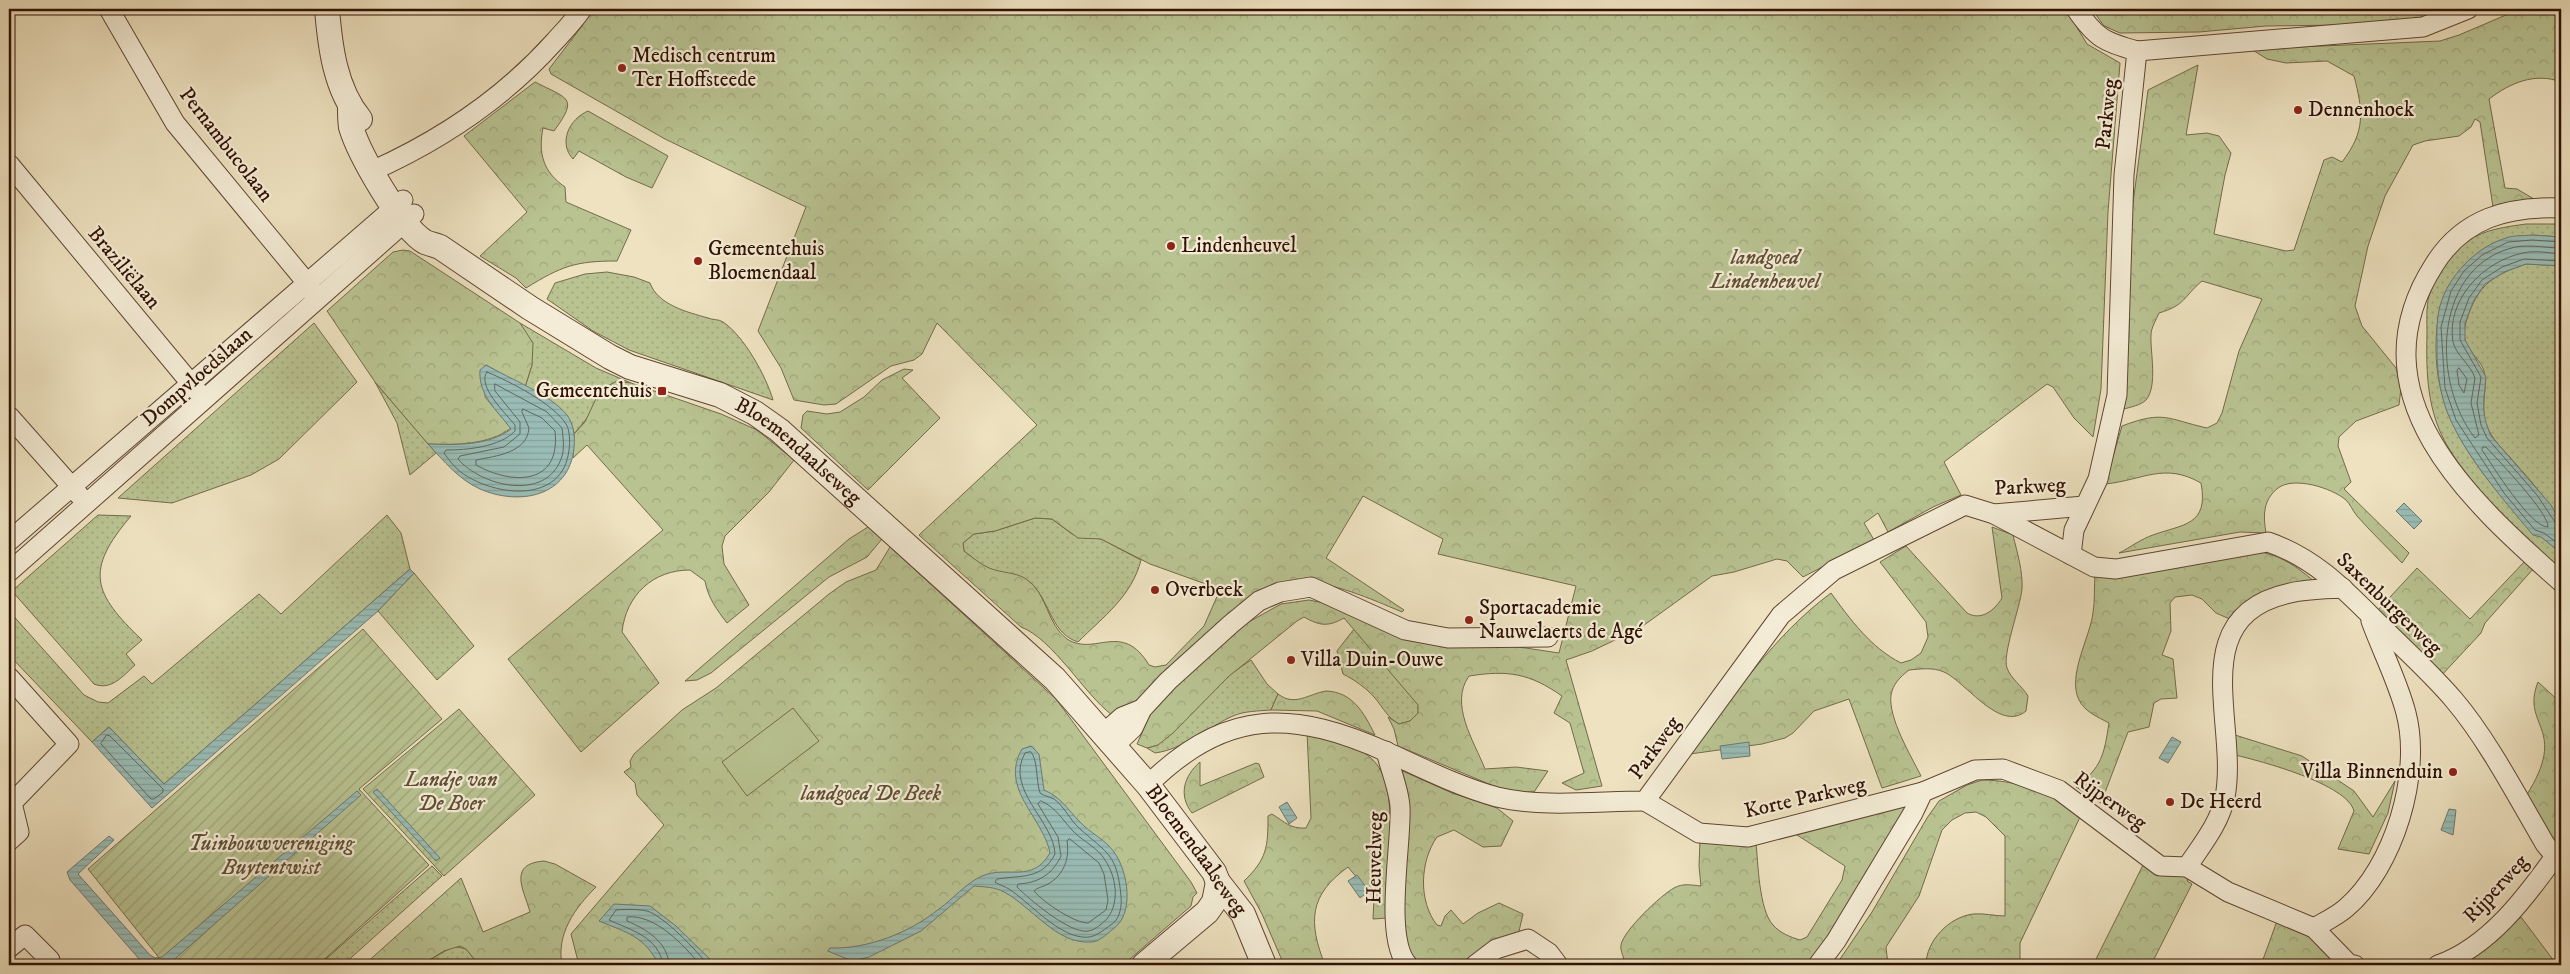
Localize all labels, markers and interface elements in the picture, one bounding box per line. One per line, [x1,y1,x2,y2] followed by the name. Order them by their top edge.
[632,43,776,93] place label: Medisch centrum Ter Hoffsteede
[616,62,628,74] marker: Medisch centrum Ter Hoffsteede
[2090,76,2124,151] street label: Parkweg
[173,83,279,208] street label: Pernambucolaan
[2308,97,2415,123] place label: Dennenhoek
[2292,104,2304,116] marker: Dennenhoek
[82,221,166,315] street label: Braziliëlaan
[1181,233,1297,259] place label: Lindenheuvel
[708,236,824,286] place label: Gemeentehuis Bloemendaal
[1165,240,1177,252] marker: Lindenheuvel
[1709,245,1822,295] park label: landgoed Lindenheuvel
[692,255,704,267] marker: Gemeentehuis Bloemendaal
[136,322,258,432] street label: Dompvloedslaan
[536,378,652,404] place label: Gemeentehuis
[656,385,668,397] marker: Gemeentehuis
[731,392,867,511] street label: Bloemendaalseweg
[1994,472,2067,502] street label: Parkweg
[2331,547,2448,661] street label: Saxenburgerweg
[1165,577,1244,603] place label: Overbeek
[1149,584,1161,596] marker: Overbeek
[1479,595,1643,645] place label: Sportacademie Nauwelaerts de Agé
[1463,614,1475,626] marker: Sportacademie Nauwelaerts de Agé
[1300,647,1444,673] place label: Villa Duin-Ouwe
[1285,654,1297,666] marker: Villa Duin-Ouwe
[1623,711,1687,785] street label: Parkweg
[2300,759,2443,785] place label: Villa Binnenduin
[2068,766,2152,837] street label: Rijperweg
[2447,766,2459,778] marker: Villa Binnenduin
[404,767,498,817] park label: Landje van De Boer
[1742,771,1869,825] street label: Korte Parkweg
[1139,780,1253,922] street label: Bloemendaalseweg
[800,781,941,807] park label: landgoed De Beek
[2180,789,2262,815] place label: De Heerd
[2164,796,2176,808] marker: De Heerd
[1361,811,1389,904] street label: Heuvelweg
[188,831,355,881] park label: Tuinbouwvereniging Buytentwist
[2458,849,2535,929] street label: Rijperweg

